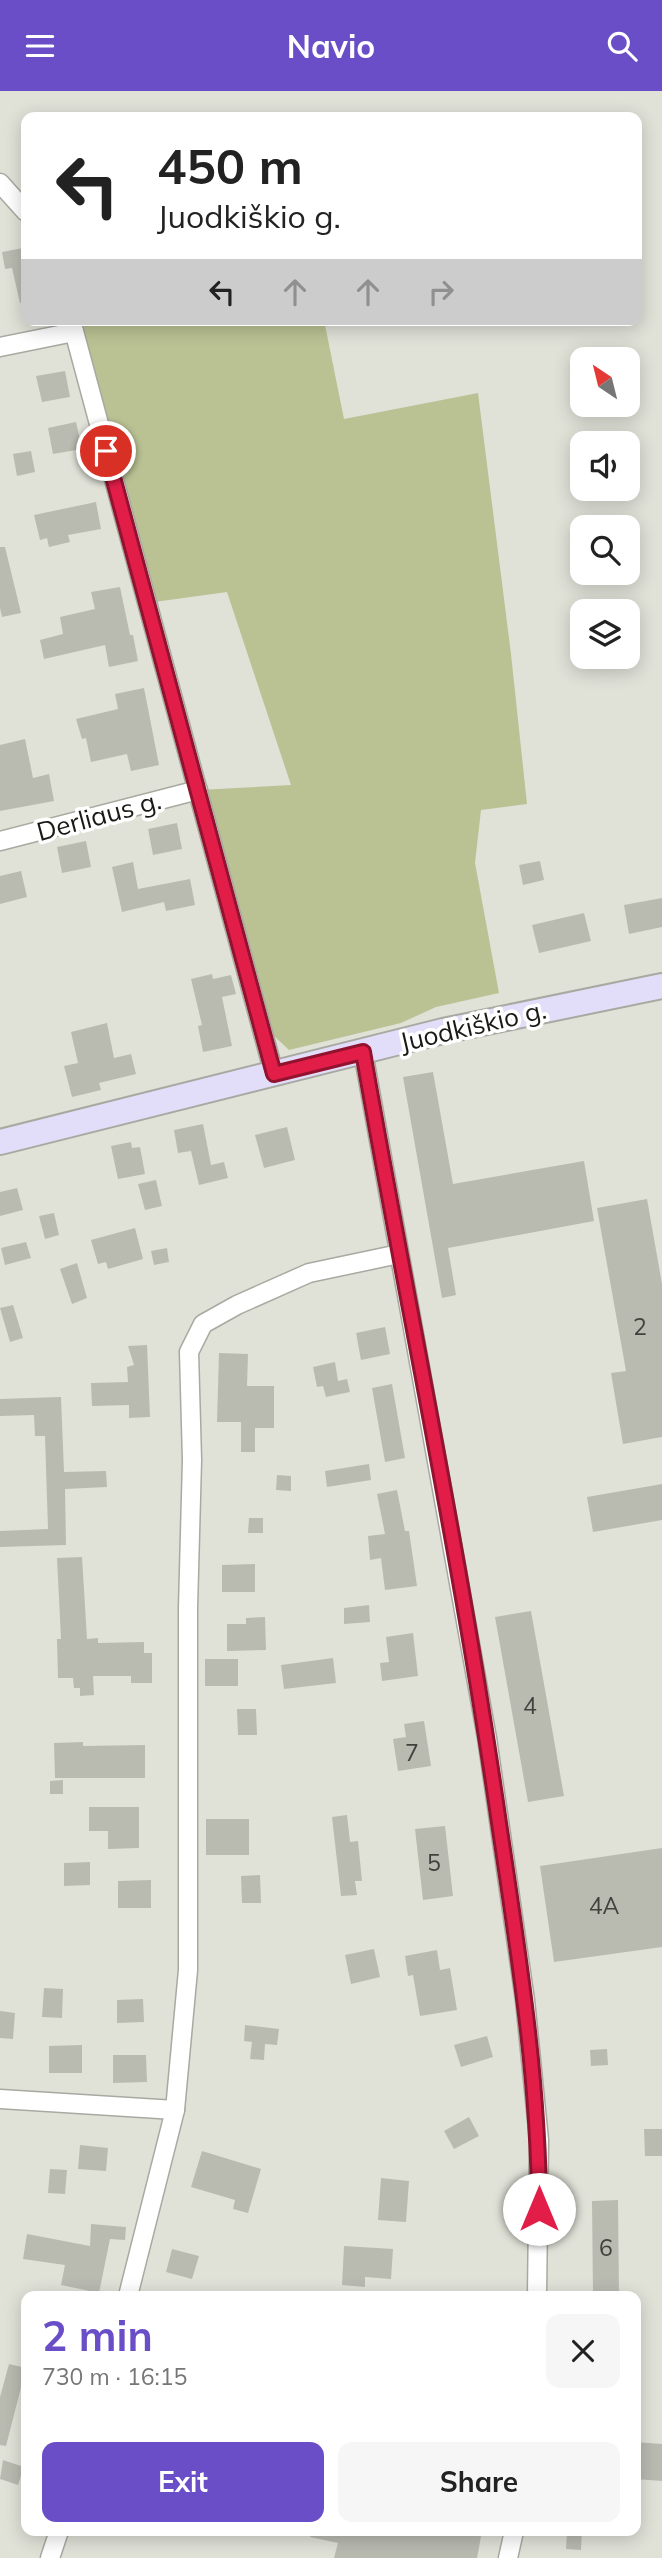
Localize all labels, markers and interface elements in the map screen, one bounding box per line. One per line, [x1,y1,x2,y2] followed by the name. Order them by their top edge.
[287,26,375,66] text: Navio
[21,27,59,65] icon: menu
[603,27,641,65] icon: search
[157,135,303,196] text: 450 m
[42,140,133,231] icon: left
[157,196,341,236] text: Juodkiškio g.
[203,273,241,311] icon: left
[276,273,314,311] icon: ahead
[349,273,387,311] icon: ahead
[422,273,460,311] icon: right
[570,347,640,417] north arrow
[570,347,640,669] map controls
[76,421,136,481] pin
[570,431,640,501] button: sound
[87,432,125,470] icon: arrive
[570,515,640,585] button: search
[570,599,640,669] button: layers
[33,783,165,848] street label: Derliaus g.
[396,993,549,1058] street label: Juodkiškio g.
[633,1312,647,1341] house number: 2
[523,1691,537,1720] house number: 4
[405,1738,419,1767] house number: 7
[427,1848,441,1877] house number: 5
[589,1891,619,1920] house number: 4A
[502,2172,576,2246] position arrow
[599,2233,613,2262] house number: 6
[42,2309,153,2362] text: 2 min
[546,2314,620,2388] button: close
[42,2362,187,2391] text: 730 m · 16:15
[42,2442,324,2522] button: Exit
[338,2442,620,2522] button: Share

